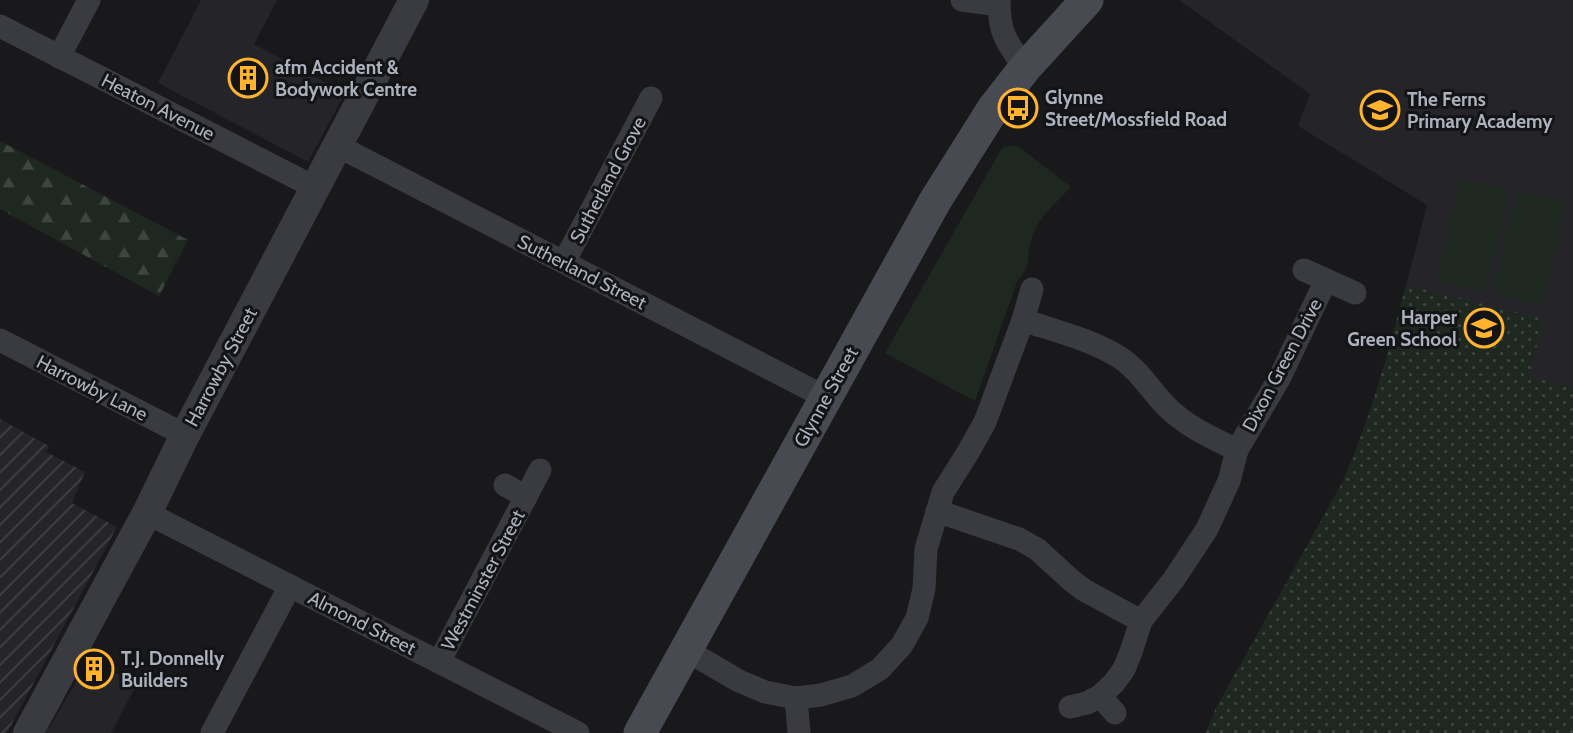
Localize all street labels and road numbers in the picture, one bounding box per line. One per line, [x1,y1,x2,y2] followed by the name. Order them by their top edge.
[98,69,219,145] street label: Heaton Avenue
[565,113,651,247] street label: Sutherland Grove
[514,230,651,315] street label: Sutherland Street
[1237,294,1327,435] street label: Dixon Green Drive
[180,303,262,430] street label: Harrowby Street
[789,343,863,451] street label: Glynne Street
[33,350,152,426] street label: Harrowby Lane
[436,505,530,654] street label: Westminster Street
[304,586,420,660] street label: Almond Street

